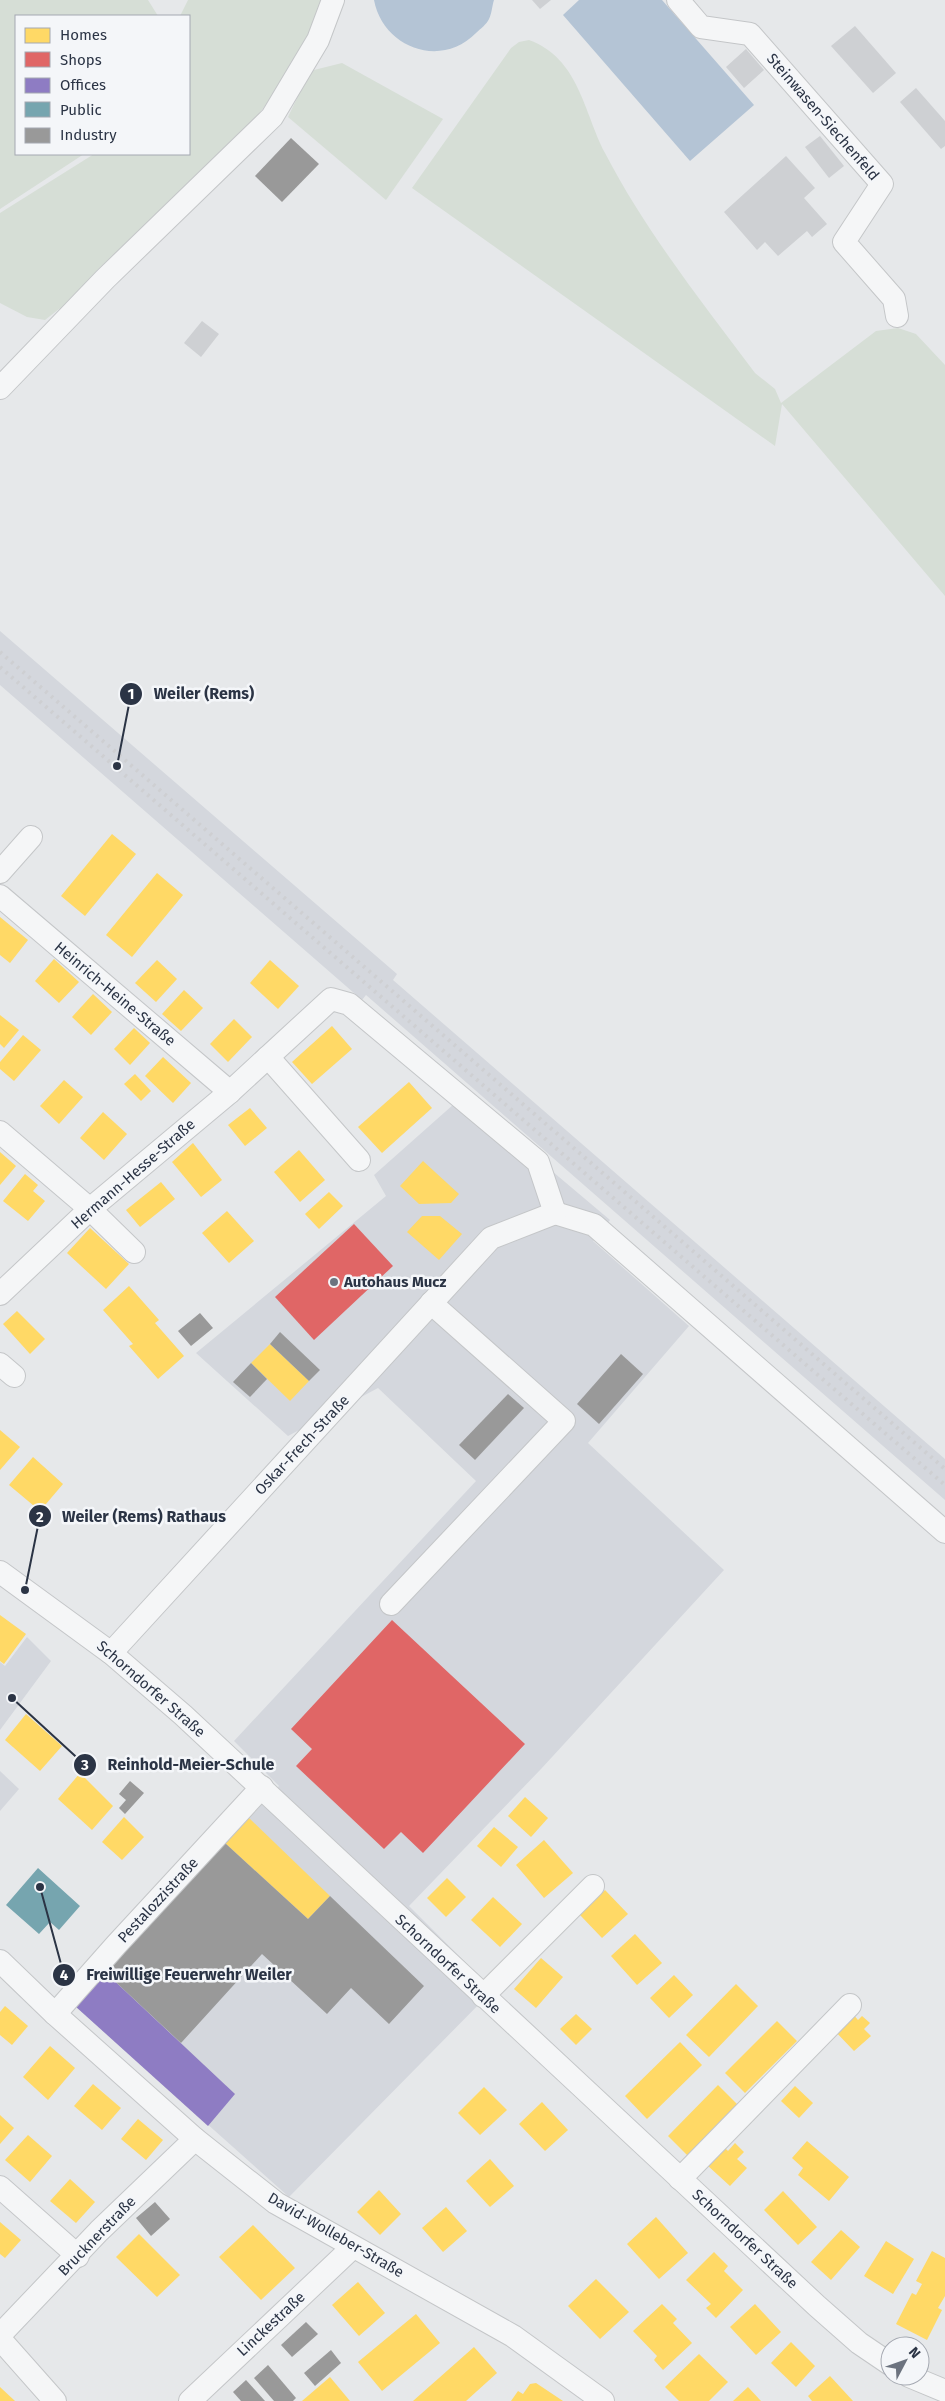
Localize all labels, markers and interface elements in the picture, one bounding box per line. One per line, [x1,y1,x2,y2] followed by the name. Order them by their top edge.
[15,15,190,155] legend
[60,26,107,44] text: Homes
[763,50,883,184] street label: Steinwasen-Siechenfeld
[60,51,102,69] text: Shops
[60,76,106,94] text: Offices
[60,101,102,119] text: Public
[60,126,117,144] text: Industry
[119,678,264,709] callout: Weiler (Rems)
[154,684,254,703] text: Weiler (Rems)
[128,685,134,703] text: 1
[51,938,179,1050] street label: Heinrich-Heine-Straße
[67,1115,199,1233] street label: Hermann-Hesse-Straße
[343,1273,447,1291] place label: Autohaus Mucz
[328,1276,340,1288] marker: Autohaus Mucz
[251,1391,353,1499] street label: Oskar-Frech-Straße
[27,1501,236,1532] callout: Weiler (Rems) Rathaus
[62,1507,226,1526] text: Weiler (Rems) Rathaus
[36,1508,44,1526] text: 2
[93,1637,209,1741] street label: Schorndorfer Straße
[73,1749,285,1780] callout: Reinhold-Meier-Schule
[108,1755,275,1774] text: Reinhold-Meier-Schule
[80,1756,89,1774] text: 3
[114,1854,202,1946] street label: Pestalozzistraße
[391,1910,505,2018] street label: Schorndorfer Straße
[51,1959,302,1990] callout: Freiwillige Feuerwehr Weiler
[86,1965,292,1984] text: Freiwillige Feuerwehr Weiler
[60,1966,69,1984] text: 4
[688,2185,802,2293] street label: Schorndorfer Straße
[265,2189,407,2281] street label: David-Wolleber-Straße
[54,2192,140,2280] street label: Brucknerstraße
[233,2288,309,2360] street label: Linckestraße
[880,2336,930,2386] north arrow
[905,2344,924,2362] text: N

